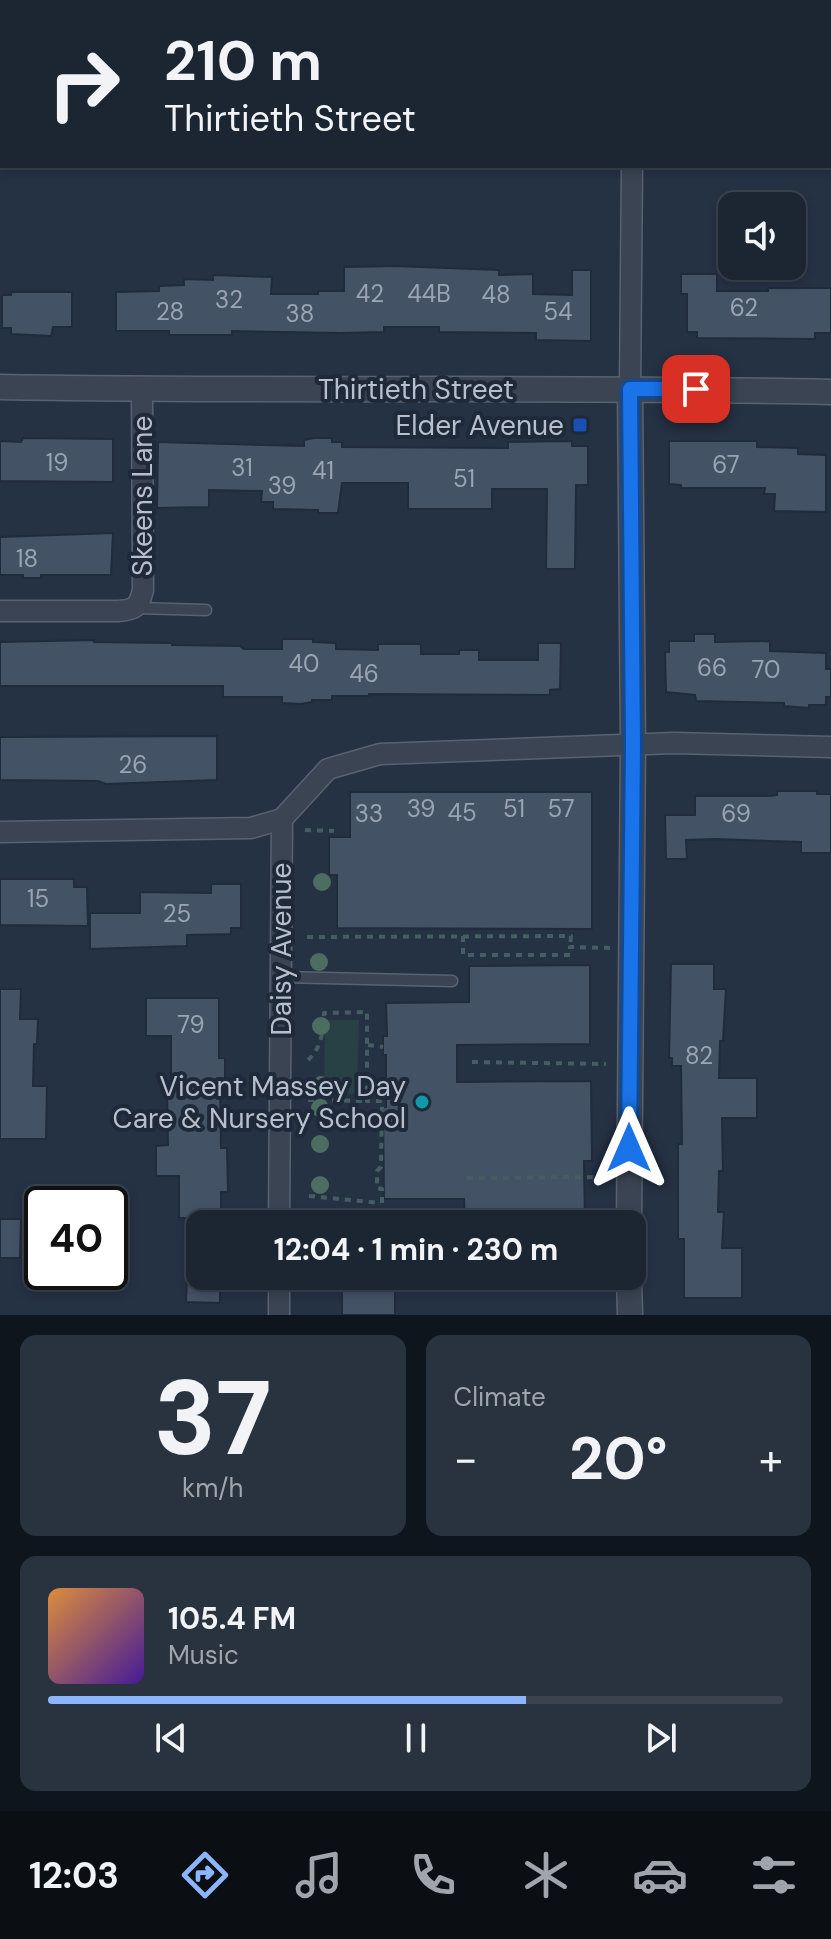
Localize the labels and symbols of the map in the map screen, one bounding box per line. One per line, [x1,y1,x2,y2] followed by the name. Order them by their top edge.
[356,278,384,309] house number: 42
[407,278,451,309] house number: 44B
[481,279,511,310] house number: 48
[215,284,243,315] house number: 32
[730,292,758,323] house number: 62
[156,296,184,327] house number: 28
[543,296,573,327] house number: 54
[286,298,314,329] house number: 38
[662,355,730,423] pin
[318,371,514,408] street label: Thirtieth Street
[396,407,564,444] place label: Elder Avenue
[124,416,161,576] street label: Skeens Lane
[571,416,589,434] marker: Elder Avenue
[46,447,68,478] house number: 19
[712,449,740,480] house number: 67
[231,452,253,483] house number: 31
[312,455,334,486] house number: 41
[453,463,475,494] house number: 51
[268,470,296,501] house number: 39
[16,543,38,574] house number: 18
[289,648,319,679] house number: 40
[697,652,727,683] house number: 66
[752,654,780,685] house number: 70
[349,658,379,689] house number: 46
[119,749,147,780] house number: 26
[407,793,435,824] house number: 39
[503,793,525,824] house number: 51
[547,793,575,824] house number: 57
[447,797,477,828] house number: 45
[355,798,383,829] house number: 33
[721,798,751,829] house number: 69
[263,863,300,1035] street label: Daisy Avenue
[27,883,49,914] house number: 15
[163,898,191,929] house number: 25
[177,1009,205,1040] house number: 79
[685,1040,713,1071] house number: 82
[113,1068,406,1137] place label: Vicent Massey Day Care & Nursery School
[413,1093,431,1111] marker: Vicent Massey Day Care & Nursery School
[587,1106,671,1190] position arrow
[24,1186,128,1290] speed limit sign: 40

